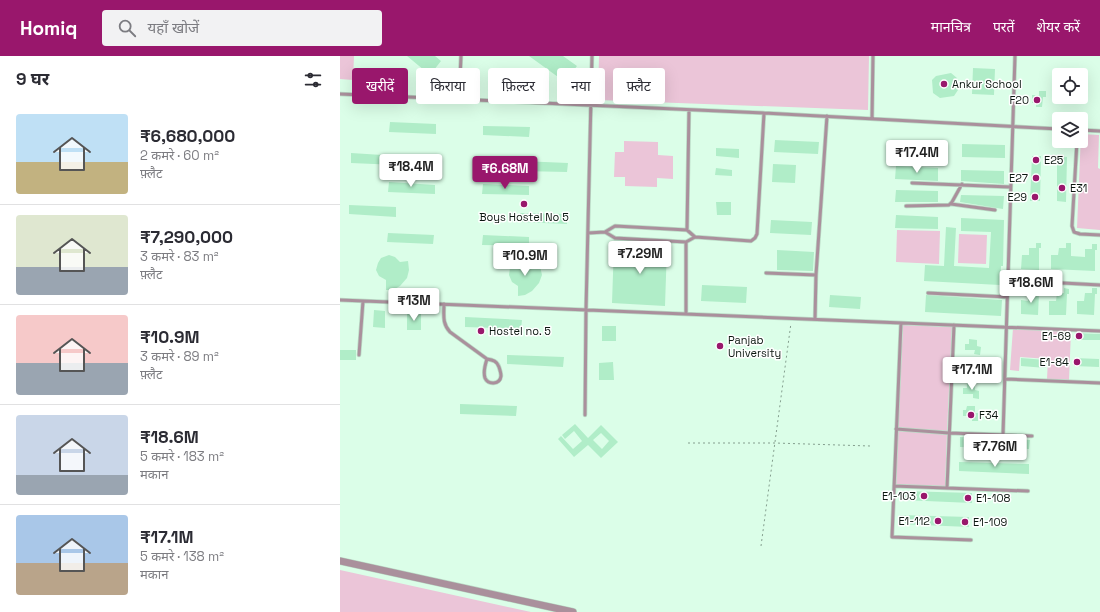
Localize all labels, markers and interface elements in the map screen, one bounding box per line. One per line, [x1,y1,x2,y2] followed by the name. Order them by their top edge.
[102,10,382,46] search box
[20,16,78,41] text: Homiq
[116,17,138,39] icon: search
[148,18,199,37] text: यहाँ खोजें
[931,18,971,36] text: मानचित्र
[993,18,1015,36] text: परतें
[1037,18,1080,36] text: शेयर करें
[16,68,49,90] text: 9 घर
[352,68,408,104] chip: खरीदें
[416,68,480,104] chip: किराया
[488,68,549,104] chip: फ़िल्टर
[557,68,605,104] chip: नया
[613,68,665,104] chip: फ़्लैट
[1052,68,1088,148] map controls
[1052,68,1088,104] button: locate
[302,69,324,91] icon: filters
[952,77,1022,91] place label: Ankur School
[939,79,949,89] marker: Ankur School
[1009,93,1029,107] place label: F20
[1032,95,1042,105] marker: F20
[1052,112,1088,148] button: layers
[140,125,235,147] text: ₹6,680,000
[48,130,96,178] icon: home
[884,140,950,174] pin: ₹17.4M
[895,144,939,161] text: ₹17.4M
[140,147,219,164] text: 2 कमरे · 60 m²
[1044,153,1064,167] place label: E25
[378,154,444,188] pin: ₹18.4M
[1031,155,1041,165] marker: E25
[472,156,538,190] pin: ₹6.68M
[388,158,434,175] text: ₹18.4M
[481,160,529,177] text: ₹6.68M
[140,165,163,182] text: फ़्लैट
[1009,171,1028,185] place label: E27
[1031,173,1041,183] marker: E27
[1070,181,1087,195] place label: E31
[1057,183,1067,193] marker: E31
[1007,190,1027,204] place label: E29
[1030,192,1040,202] marker: E29
[519,199,529,209] marker: Boys Hostel No 5
[479,210,569,224] place label: Boys Hostel No 5
[140,226,233,248] text: ₹7,290,000
[48,231,96,279] icon: home
[607,241,673,275] pin: ₹7.29M
[492,243,558,277] pin: ₹10.9M
[617,245,663,262] text: ₹7.29M
[502,247,548,264] text: ₹10.9M
[140,248,219,265] text: 3 कमरे · 83 m²
[140,266,163,283] text: फ़्लैट
[998,270,1064,304] pin: ₹18.6M
[1008,274,1054,291] text: ₹18.6M
[390,288,438,322] pin: ₹13M
[397,292,431,309] text: ₹13M
[489,324,551,338] place label: Hostel no. 5
[140,326,200,348] text: ₹10.9M
[476,326,486,336] marker: Hostel no. 5
[1042,329,1071,343] place label: E1-69
[48,331,96,379] icon: home
[1074,331,1084,341] marker: E1-69
[728,333,781,360] place label: Panjab University
[715,341,725,351] marker: Panjab University
[140,348,219,365] text: 3 कमरे · 89 m²
[1039,355,1069,369] place label: E1-84
[939,357,1005,391] pin: ₹17.1M
[1072,357,1082,367] marker: E1-84
[952,361,992,378] text: ₹17.1M
[140,366,163,383] text: फ़्लैट
[979,408,999,422] place label: F34
[966,410,976,420] marker: F34
[140,426,199,448] text: ₹18.6M
[48,431,96,479] icon: home
[962,434,1028,468] pin: ₹7.76M
[973,438,1017,455] text: ₹7.76M
[140,448,224,465] text: 5 कमरे · 183 m²
[140,466,168,483] text: मकान
[882,489,916,503] place label: E1-103
[919,491,929,501] marker: E1-103
[976,491,1010,505] place label: E1-108
[963,493,973,503] marker: E1-108
[898,514,930,528] place label: E1-112
[973,515,1007,529] place label: E1-109
[933,516,943,526] marker: E1-112
[960,517,970,527] marker: E1-109
[140,526,193,548] text: ₹17.1M
[48,531,96,579] icon: home
[140,548,224,565] text: 5 कमरे · 138 m²
[140,566,168,583] text: मकान

